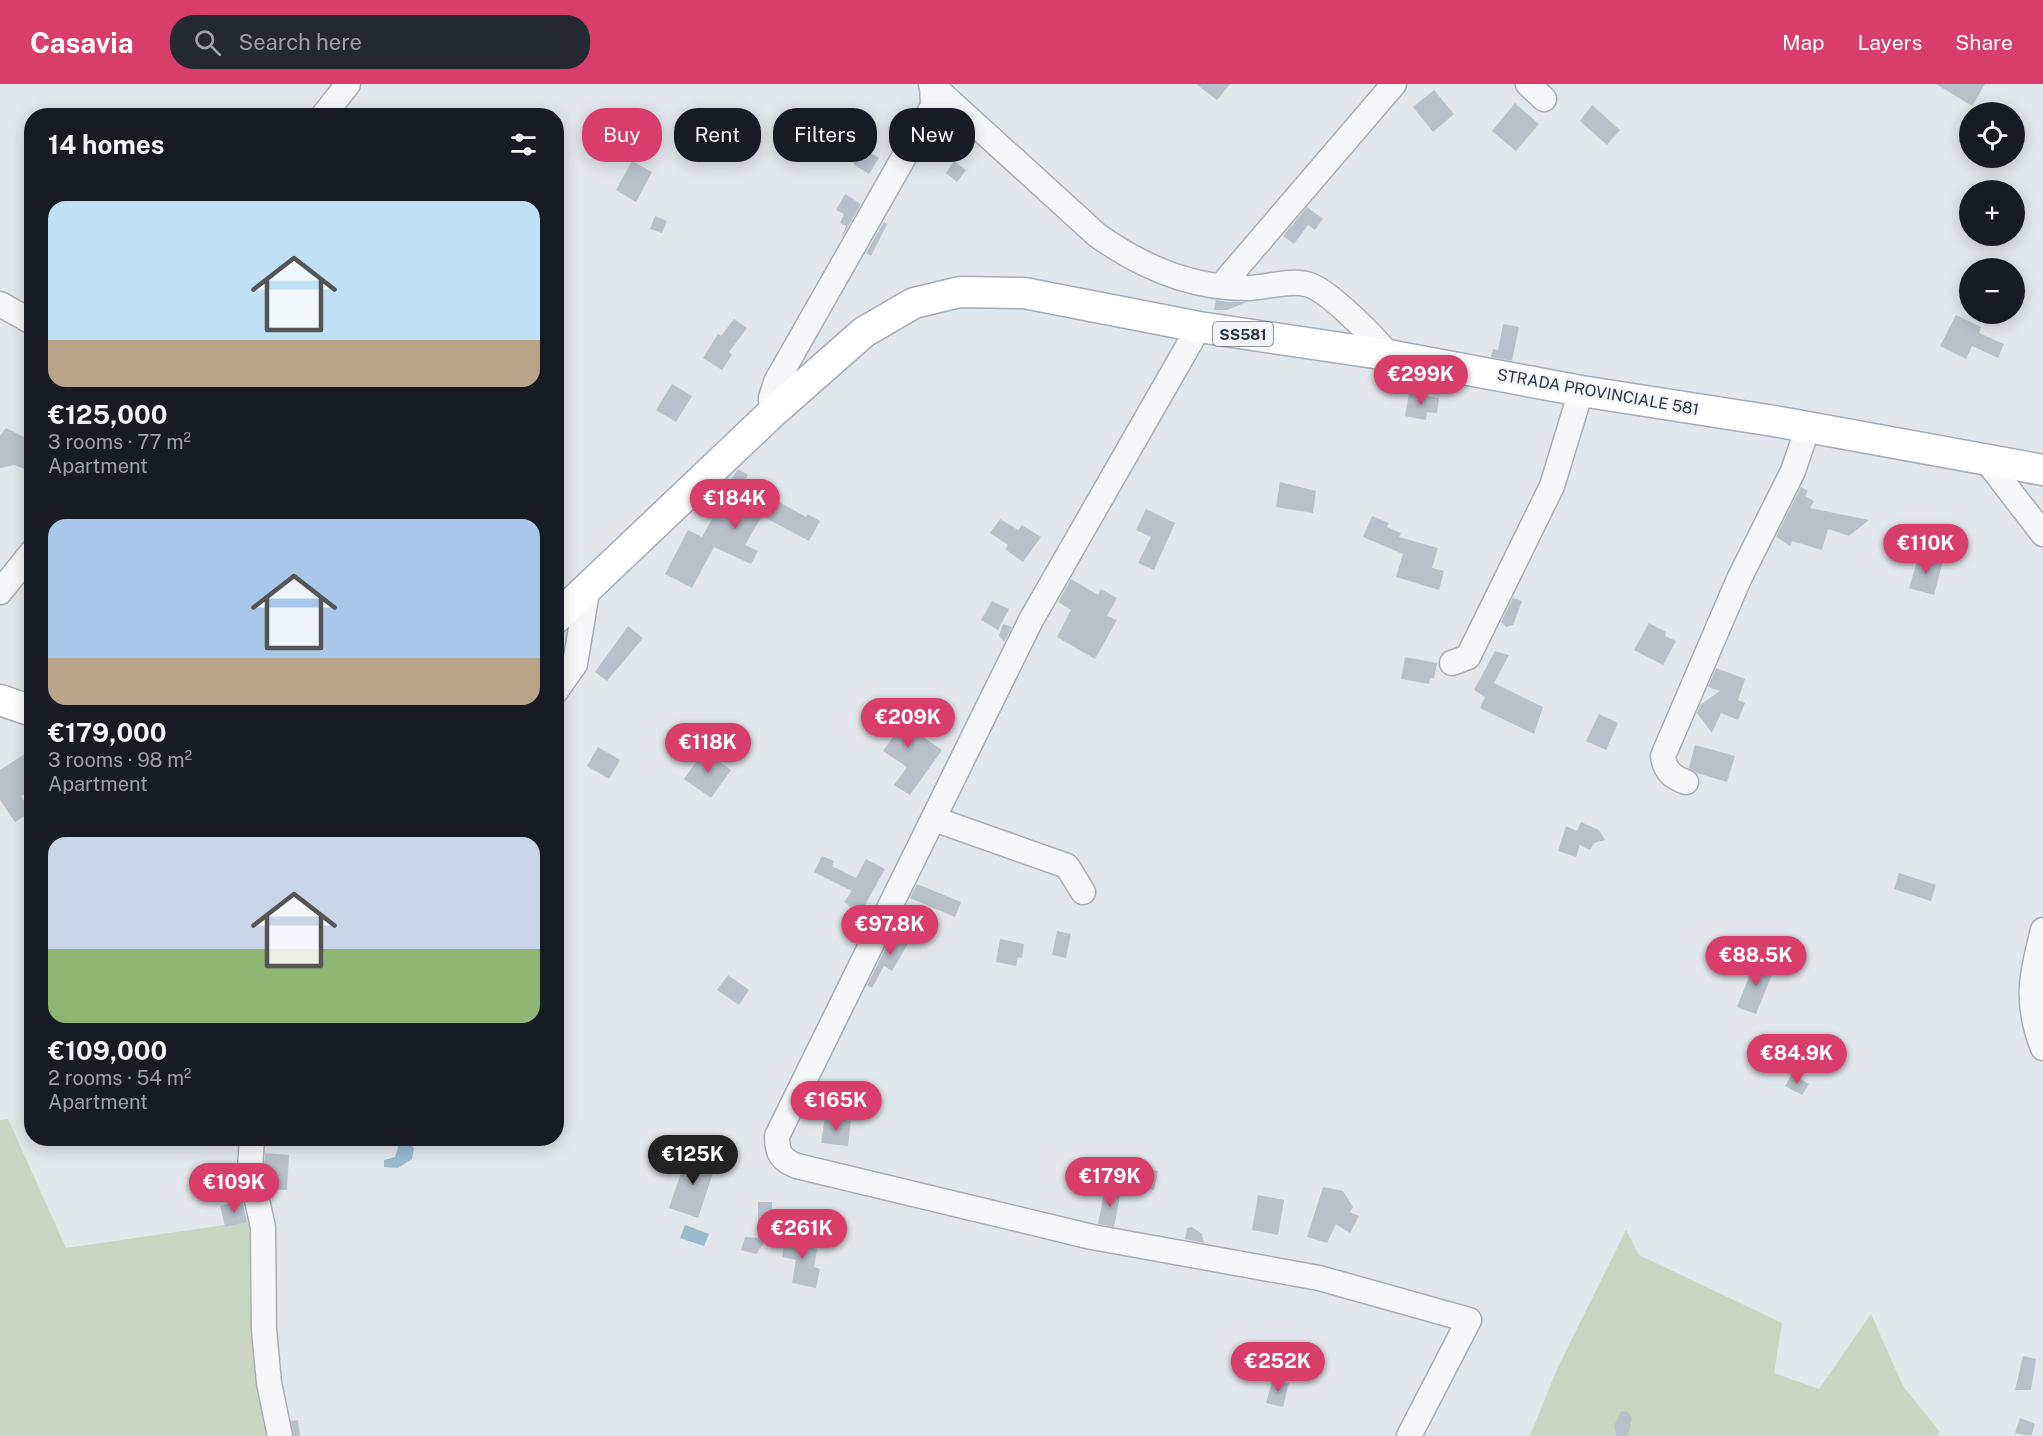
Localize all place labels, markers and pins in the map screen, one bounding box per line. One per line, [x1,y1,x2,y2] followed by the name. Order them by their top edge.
[1379,355,1463,406] pin: €299K
[693,479,777,530] pin: €184K
[1884,524,1968,575] pin: €110K
[866,698,950,749] pin: €209K
[666,723,750,774] pin: €118K
[841,905,939,956] pin: €97.8K
[1707,936,1805,987] pin: €88.5K
[1748,1034,1846,1085] pin: €84.9K
[794,1081,878,1132] pin: €165K
[651,1135,735,1186] pin: €125K
[1068,1157,1152,1208] pin: €179K
[192,1163,276,1214] pin: €109K
[760,1209,844,1260] pin: €261K
[1236,1342,1320,1393] pin: €252K

